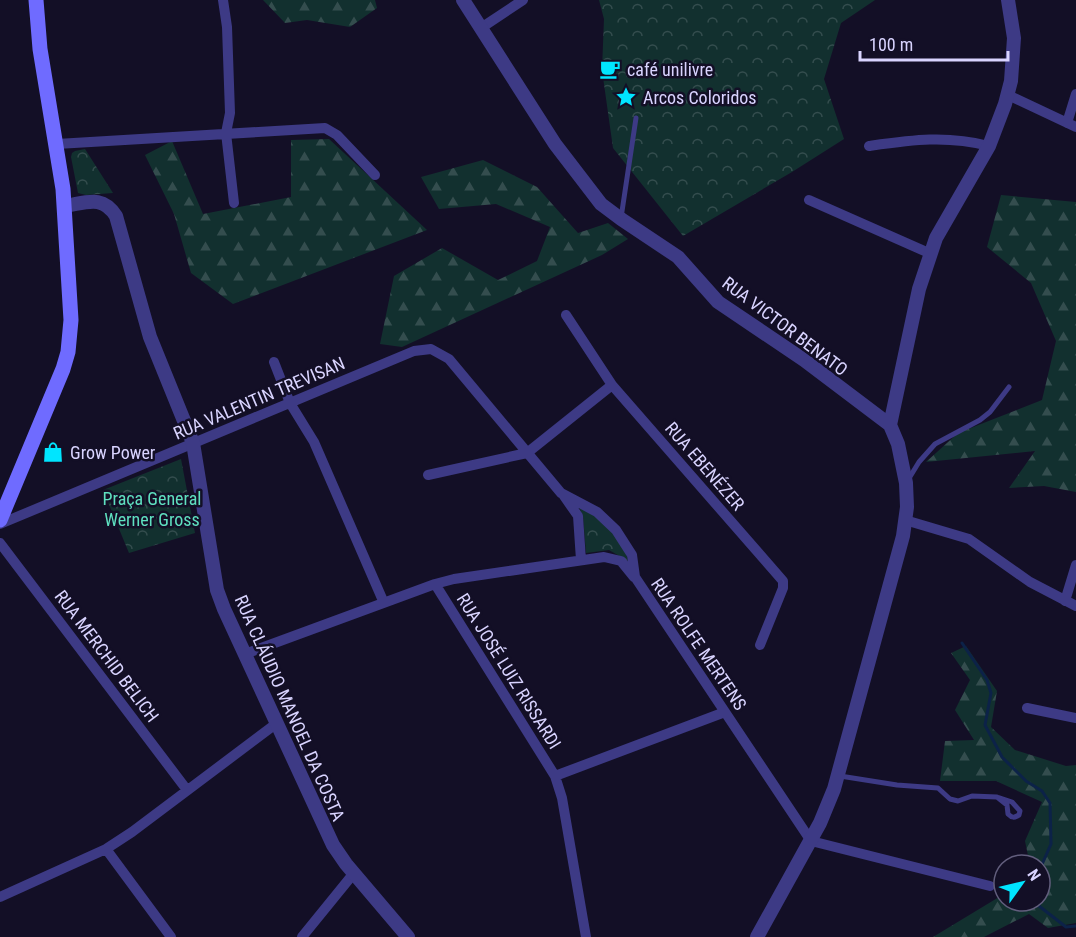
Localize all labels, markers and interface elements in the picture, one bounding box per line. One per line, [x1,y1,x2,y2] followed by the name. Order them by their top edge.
[860,24,1008,62] scale bar
[869,34,913,55] text: 100 m
[598,57,622,81] cafe icon: café unilivre
[627,59,713,80] place label: café unilivre
[614,85,638,109] place icon: Arcos Coloridos
[643,87,757,108] place label: Arcos Coloridos
[718,272,852,380] street label: RUA VICTOR BENATO
[170,352,348,444] street label: RUA VALENTIN TREVISAN
[661,418,749,515] street label: RUA EBENÉZER
[41,440,65,464] shop icon: Grow Power
[70,442,156,463] place label: Grow Power
[103,488,201,530] park label: Praça General Werner Gross
[647,574,751,714] street label: RUA ROLFE MERTENS
[51,586,163,726] street label: RUA MERCHID BELICH
[453,589,565,753] street label: RUA JOSÉ LUIZ RISSARDI
[231,592,350,825] street label: RUA CLÁUDIO MANOEL DA COSTA
[992,853,1052,913] north arrow
[1023,866,1045,884] text: N

